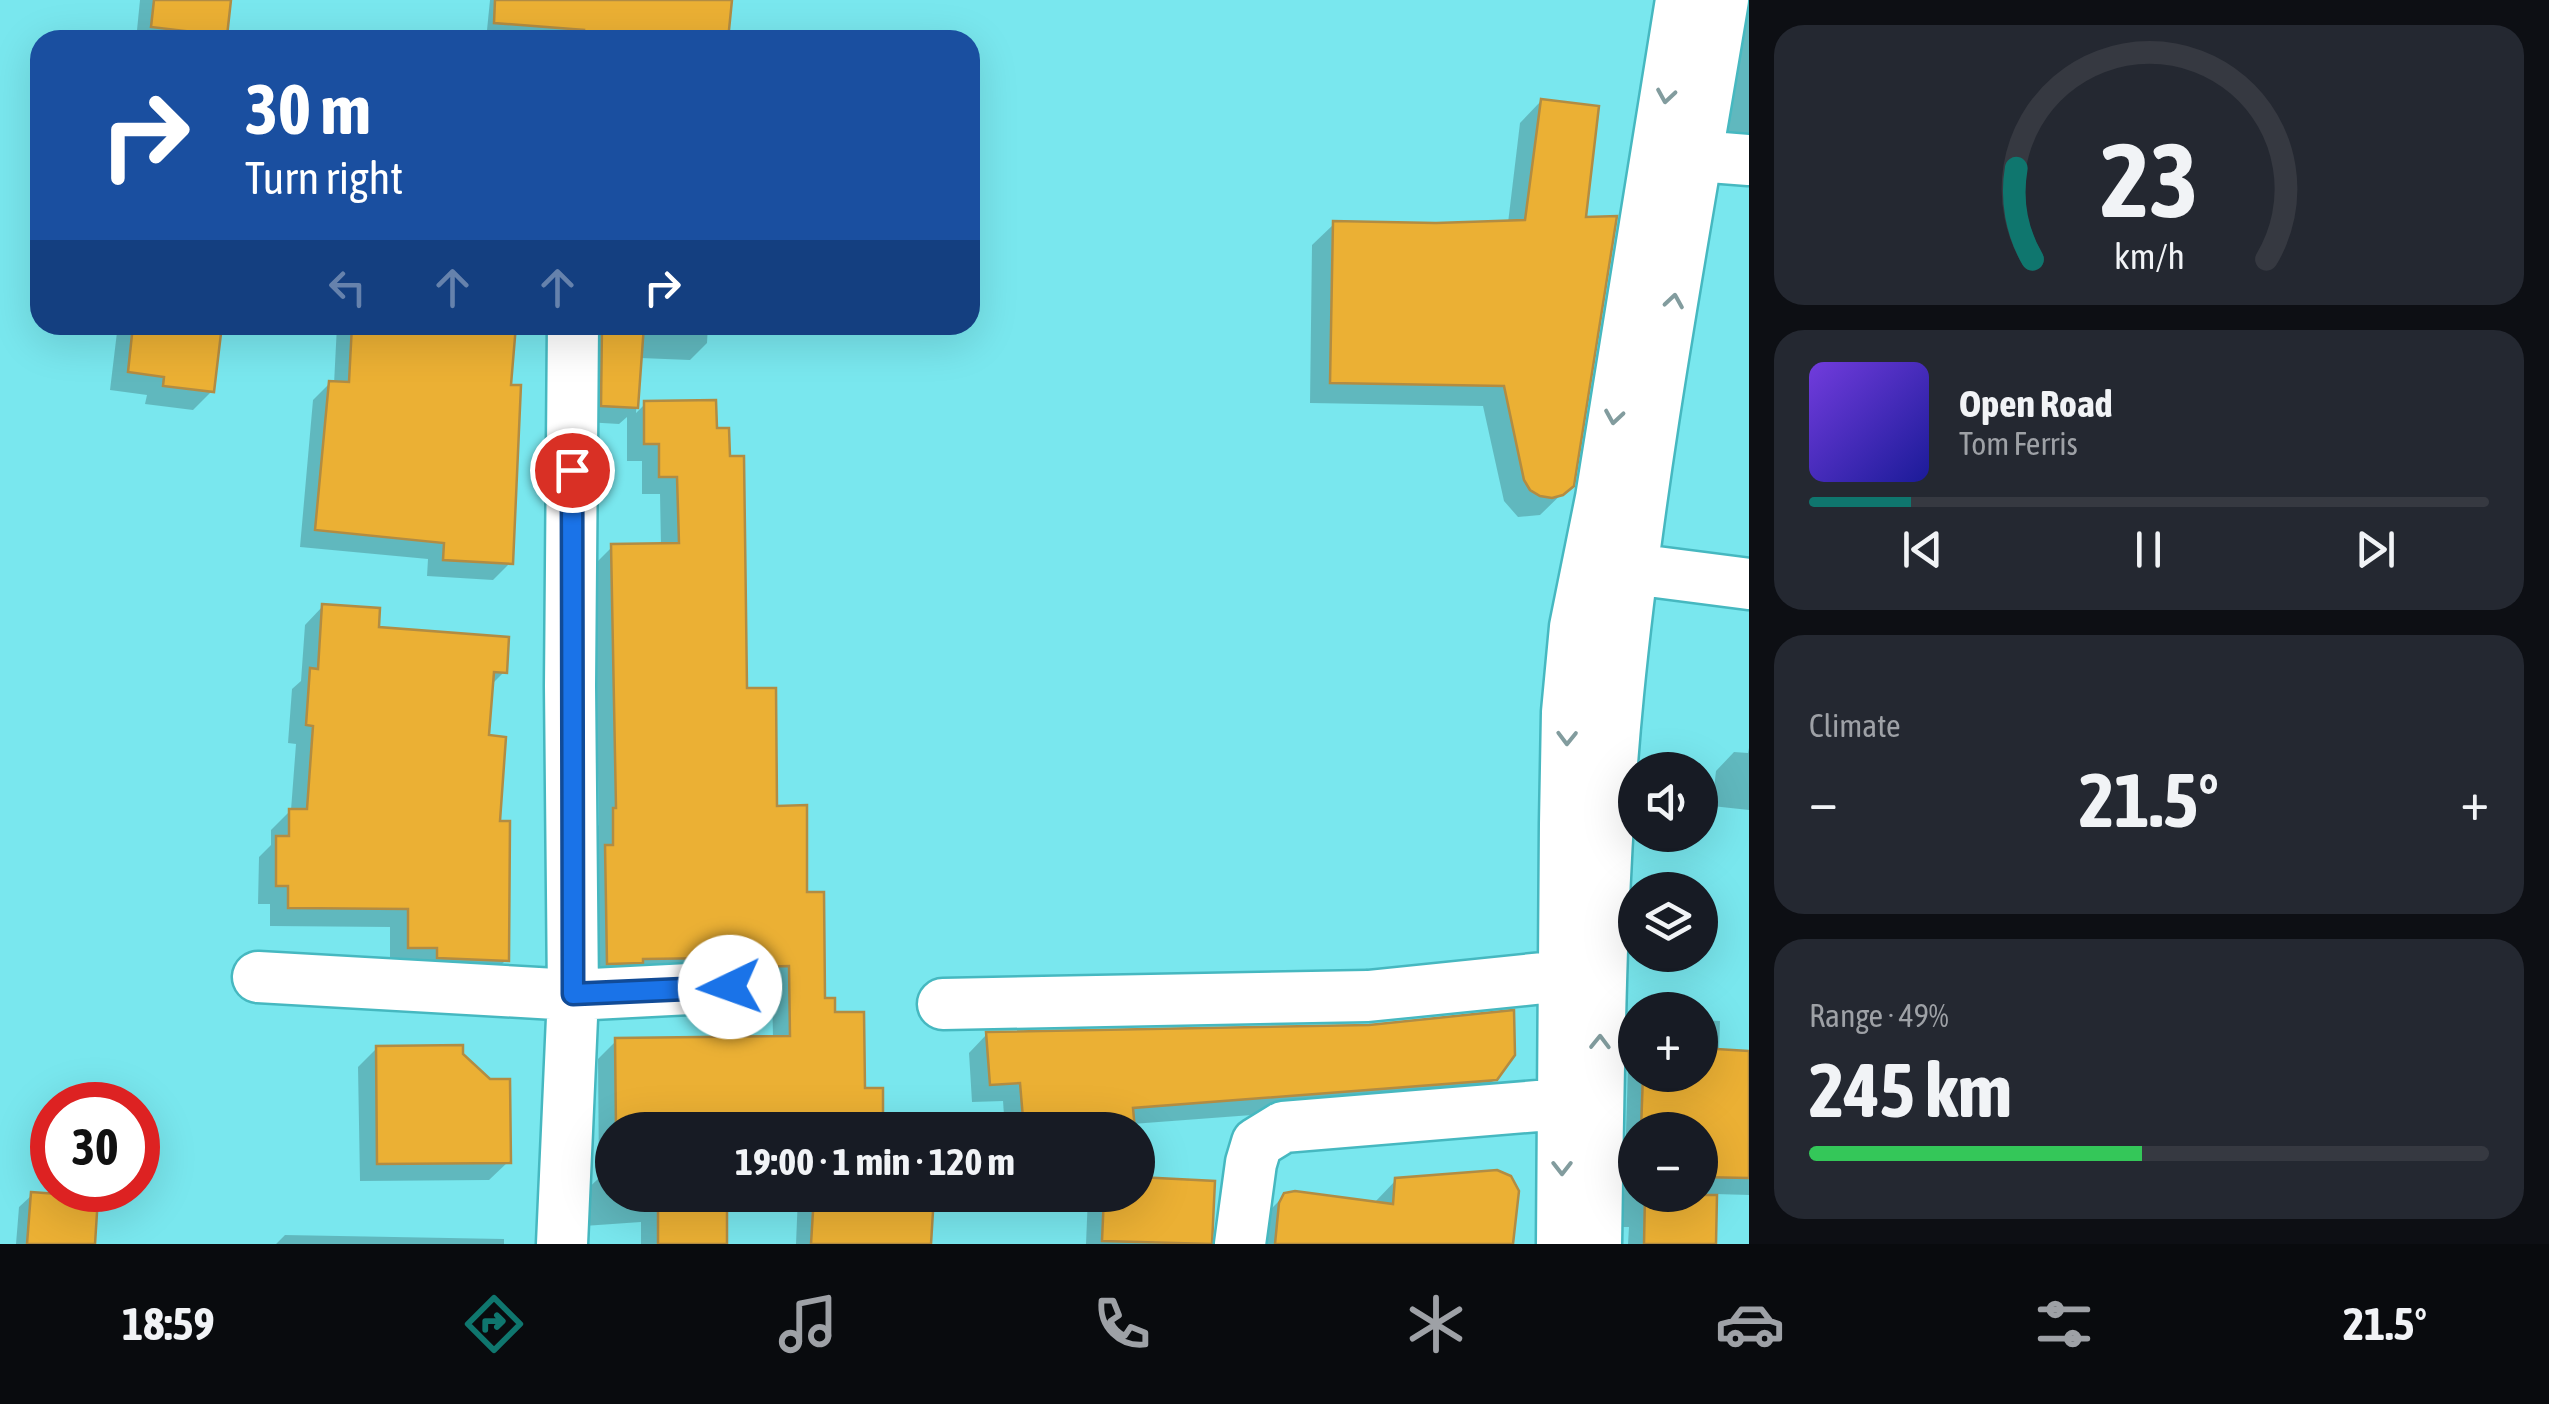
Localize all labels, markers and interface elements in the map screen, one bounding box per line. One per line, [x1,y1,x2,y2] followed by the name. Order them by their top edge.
[245,69,371,149] text: 30 m
[80,70,210,200] icon: right
[1656,88,1677,105] one-way arrow
[2100,120,2198,239] text: 23
[245,152,403,204] text: Turn right
[2114,236,2184,277] text: km/h
[320,260,375,315] icon: left
[425,260,480,315] icon: ahead
[530,260,585,315] icon: ahead
[635,260,690,315] icon: right
[1663,293,1684,310] one-way arrow
[1959,382,2113,425] text: Open Road
[1605,409,1626,425] one-way arrow
[1959,425,2078,462] text: Tom Ferris
[530,428,615,513] pin
[545,443,600,498] icon: arrive
[1895,522,1950,577] icon: previous
[2121,522,2176,577] icon: pause
[2348,522,2403,577] icon: next
[1809,707,1901,744] text: Climate
[1556,731,1577,747] one-way arrow
[1618,752,1718,1212] map controls
[1618,752,1718,852] button: sound
[2079,757,2219,843] text: 21.5°
[1809,769,1838,832] text: −
[2460,769,2489,832] text: +
[1618,872,1718,972] button: layers
[678,935,782,1039] position arrow
[1618,992,1718,1092] button: +
[1809,997,1949,1034] text: Range · 49%
[1589,1033,1611,1048] one-way arrow
[1809,1047,2012,1133] text: 245 km
[30,1082,160,1212] speed limit sign: 30
[1618,1112,1718,1212] button: −
[735,1140,1015,1183] text: 19:00 · 1 min · 120 m
[1551,1162,1573,1177] one-way arrow
[459,1289,529,1359] icon: directions
[773,1289,843,1359] icon: music
[1087,1289,1157,1359] icon: phone
[1401,1289,1471,1359] icon: climate
[1715,1289,1785,1359] icon: car
[2029,1289,2099,1359] icon: filters
[122,1298,215,1350] text: 18:59
[2343,1298,2427,1350] text: 21.5°

